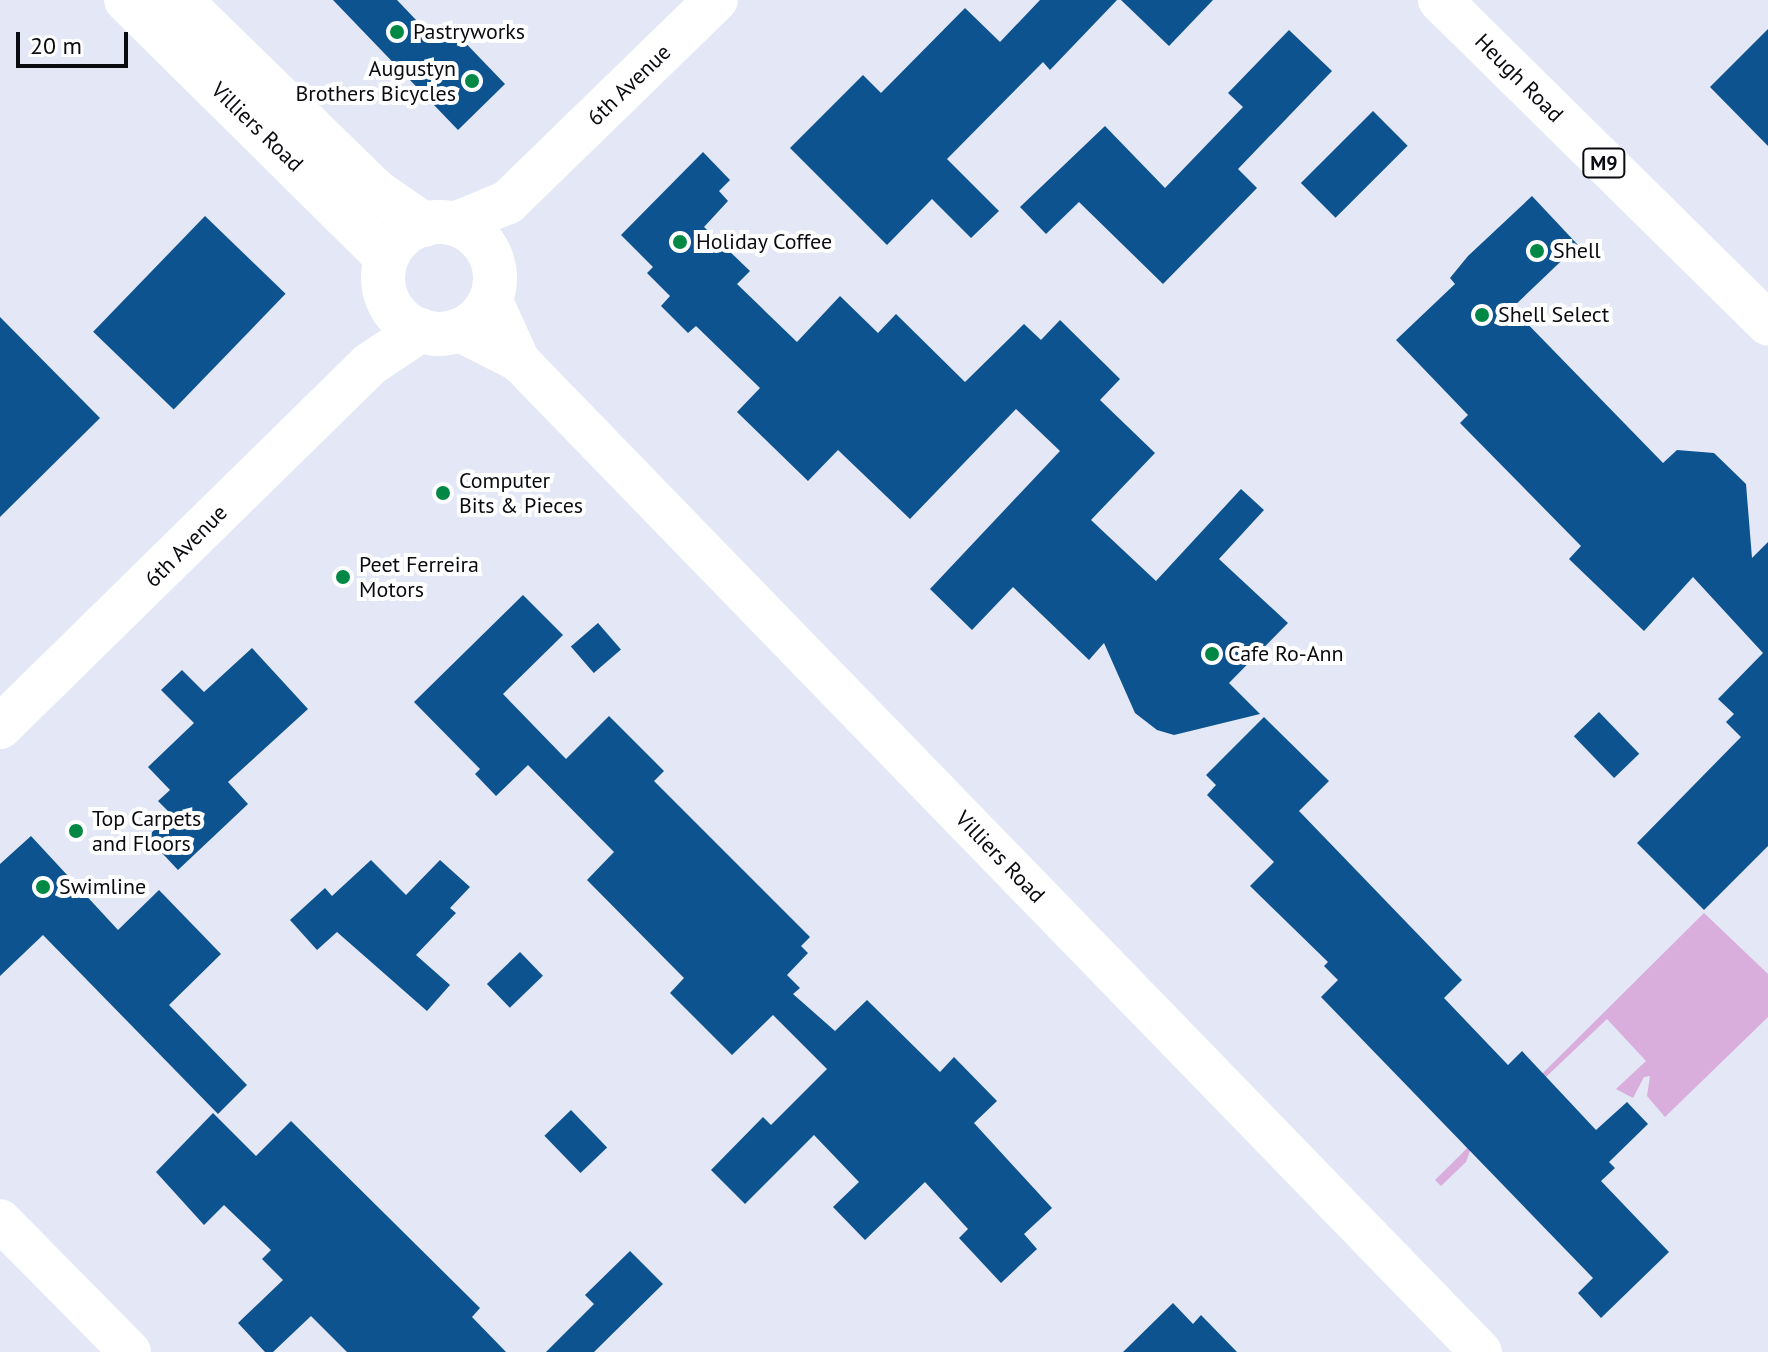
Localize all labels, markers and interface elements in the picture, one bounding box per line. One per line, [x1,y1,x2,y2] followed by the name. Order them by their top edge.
[20,16,132,66] scale bar
[413,19,525,45] place label: Pastryworks
[388,23,406,41] marker: Pastryworks
[1469,28,1569,128] street label: Heugh Road
[30,30,82,61] text: 20 m
[582,39,676,131] street label: 6th Avenue
[295,55,456,106] place label: Augustyn Brothers Bicycles
[463,72,481,90] marker: Augustyn Brothers Bicycles
[206,77,308,177] street label: Villiers Road
[1582,147,1626,179] road number: M9
[696,229,833,255] place label: Holiday Coffee
[671,233,689,251] marker: Holiday Coffee
[1553,238,1601,264] place label: Shell
[1528,242,1546,260] marker: Shell
[1498,302,1609,328] place label: Shell Select
[1473,306,1491,324] marker: Shell Select
[459,467,583,518] place label: Computer Bits & Pieces
[434,484,452,502] marker: Computer Bits & Pieces
[139,499,233,593] street label: 6th Avenue
[359,551,479,602] place label: Peet Ferreira Motors
[334,568,352,586] marker: Peet Ferreira Motors
[1228,641,1344,667] place label: Cafe Ro-Ann
[1203,645,1221,663] marker: Cafe Ro-Ann
[92,805,201,856] place label: Top Carpets and Floors
[950,806,1050,908] street label: Villiers Road
[67,822,85,840] marker: Top Carpets and Floors
[59,874,146,900] place label: Swimline
[34,878,52,896] marker: Swimline

